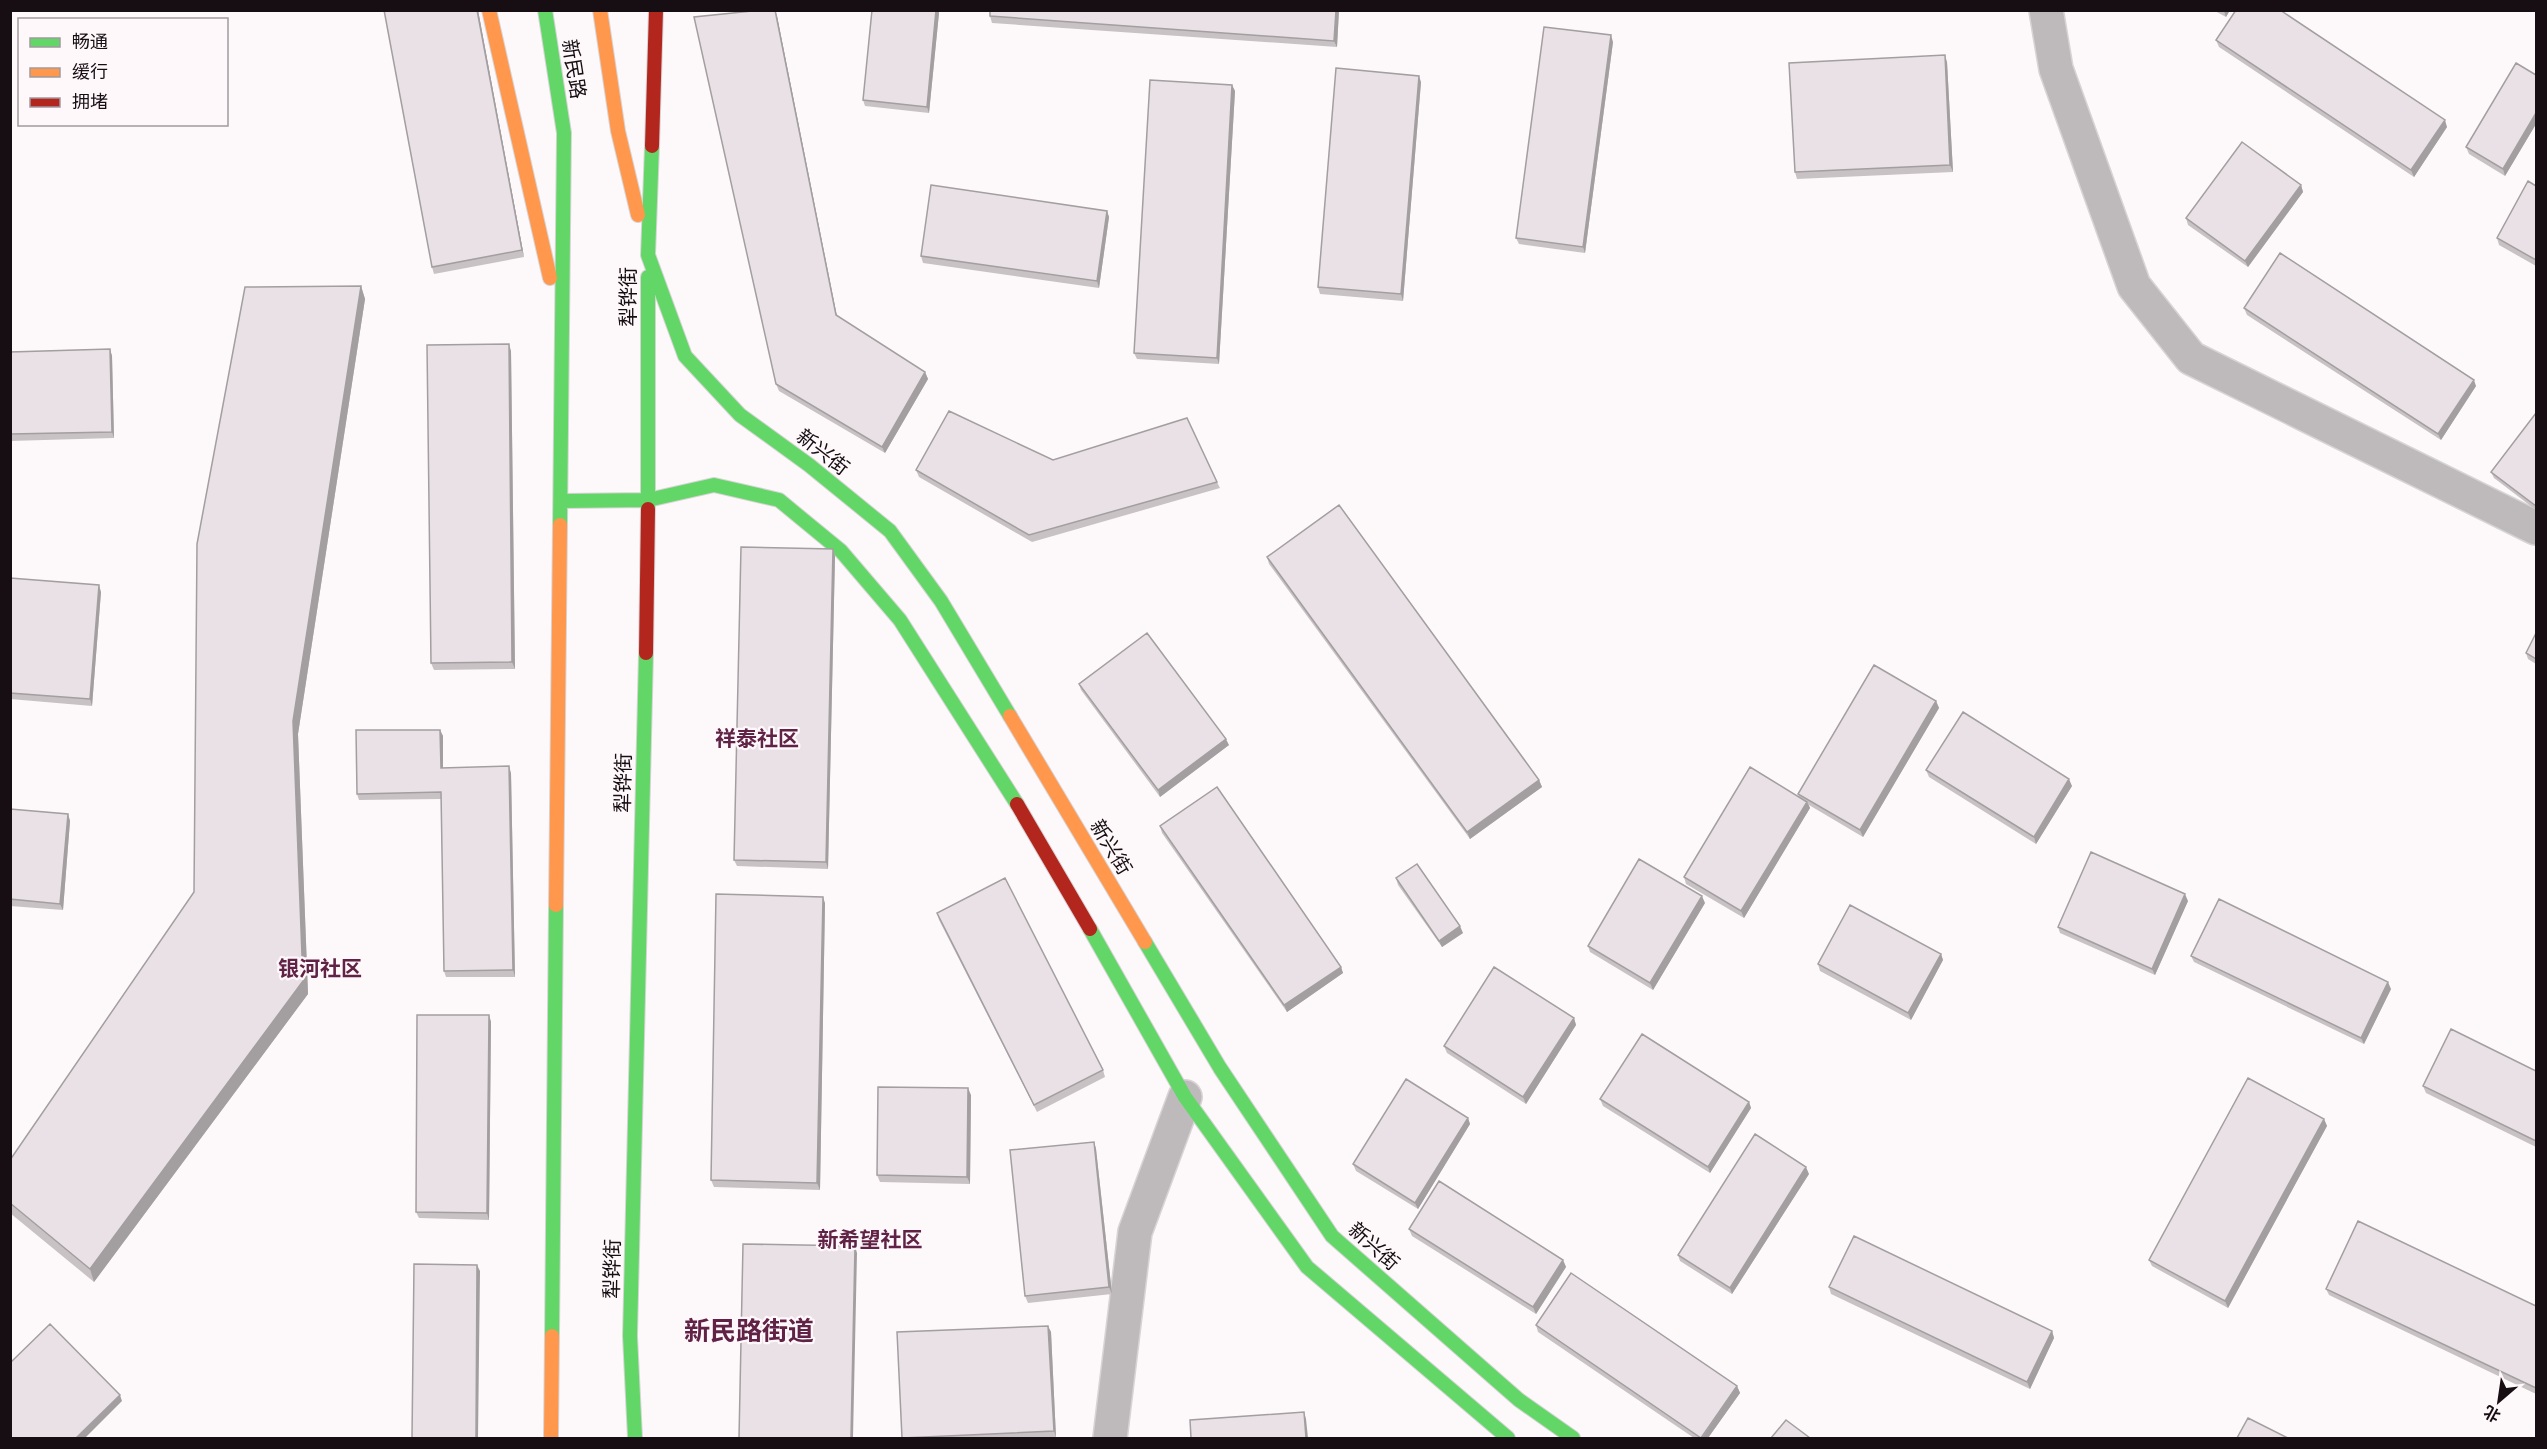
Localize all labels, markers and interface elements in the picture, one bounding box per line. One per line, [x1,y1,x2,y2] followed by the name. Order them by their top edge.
[18,18,228,126] legend
[72,32,108,52] text: 畅通
[558,38,590,100] street label: 新民路
[72,62,108,82] text: 缓行
[72,92,108,112] text: 拥堵
[617,267,639,327] street label: 犁铧街
[793,425,853,479] street label: 新兴街
[715,727,799,750] district label: 祥泰社区
[611,753,635,813] street label: 犁铧街
[1086,816,1136,878] street label: 新兴街
[278,957,362,980] district label: 银河社区
[1344,1218,1404,1274] street label: 新兴街
[818,1228,923,1251] district label: 新希望社区
[600,1239,624,1299] street label: 犁铧街
[684,1316,814,1346] district label: 新民路街道
[2469,1371,2529,1431] north arrow
[2481,1402,2503,1425] text: 北

